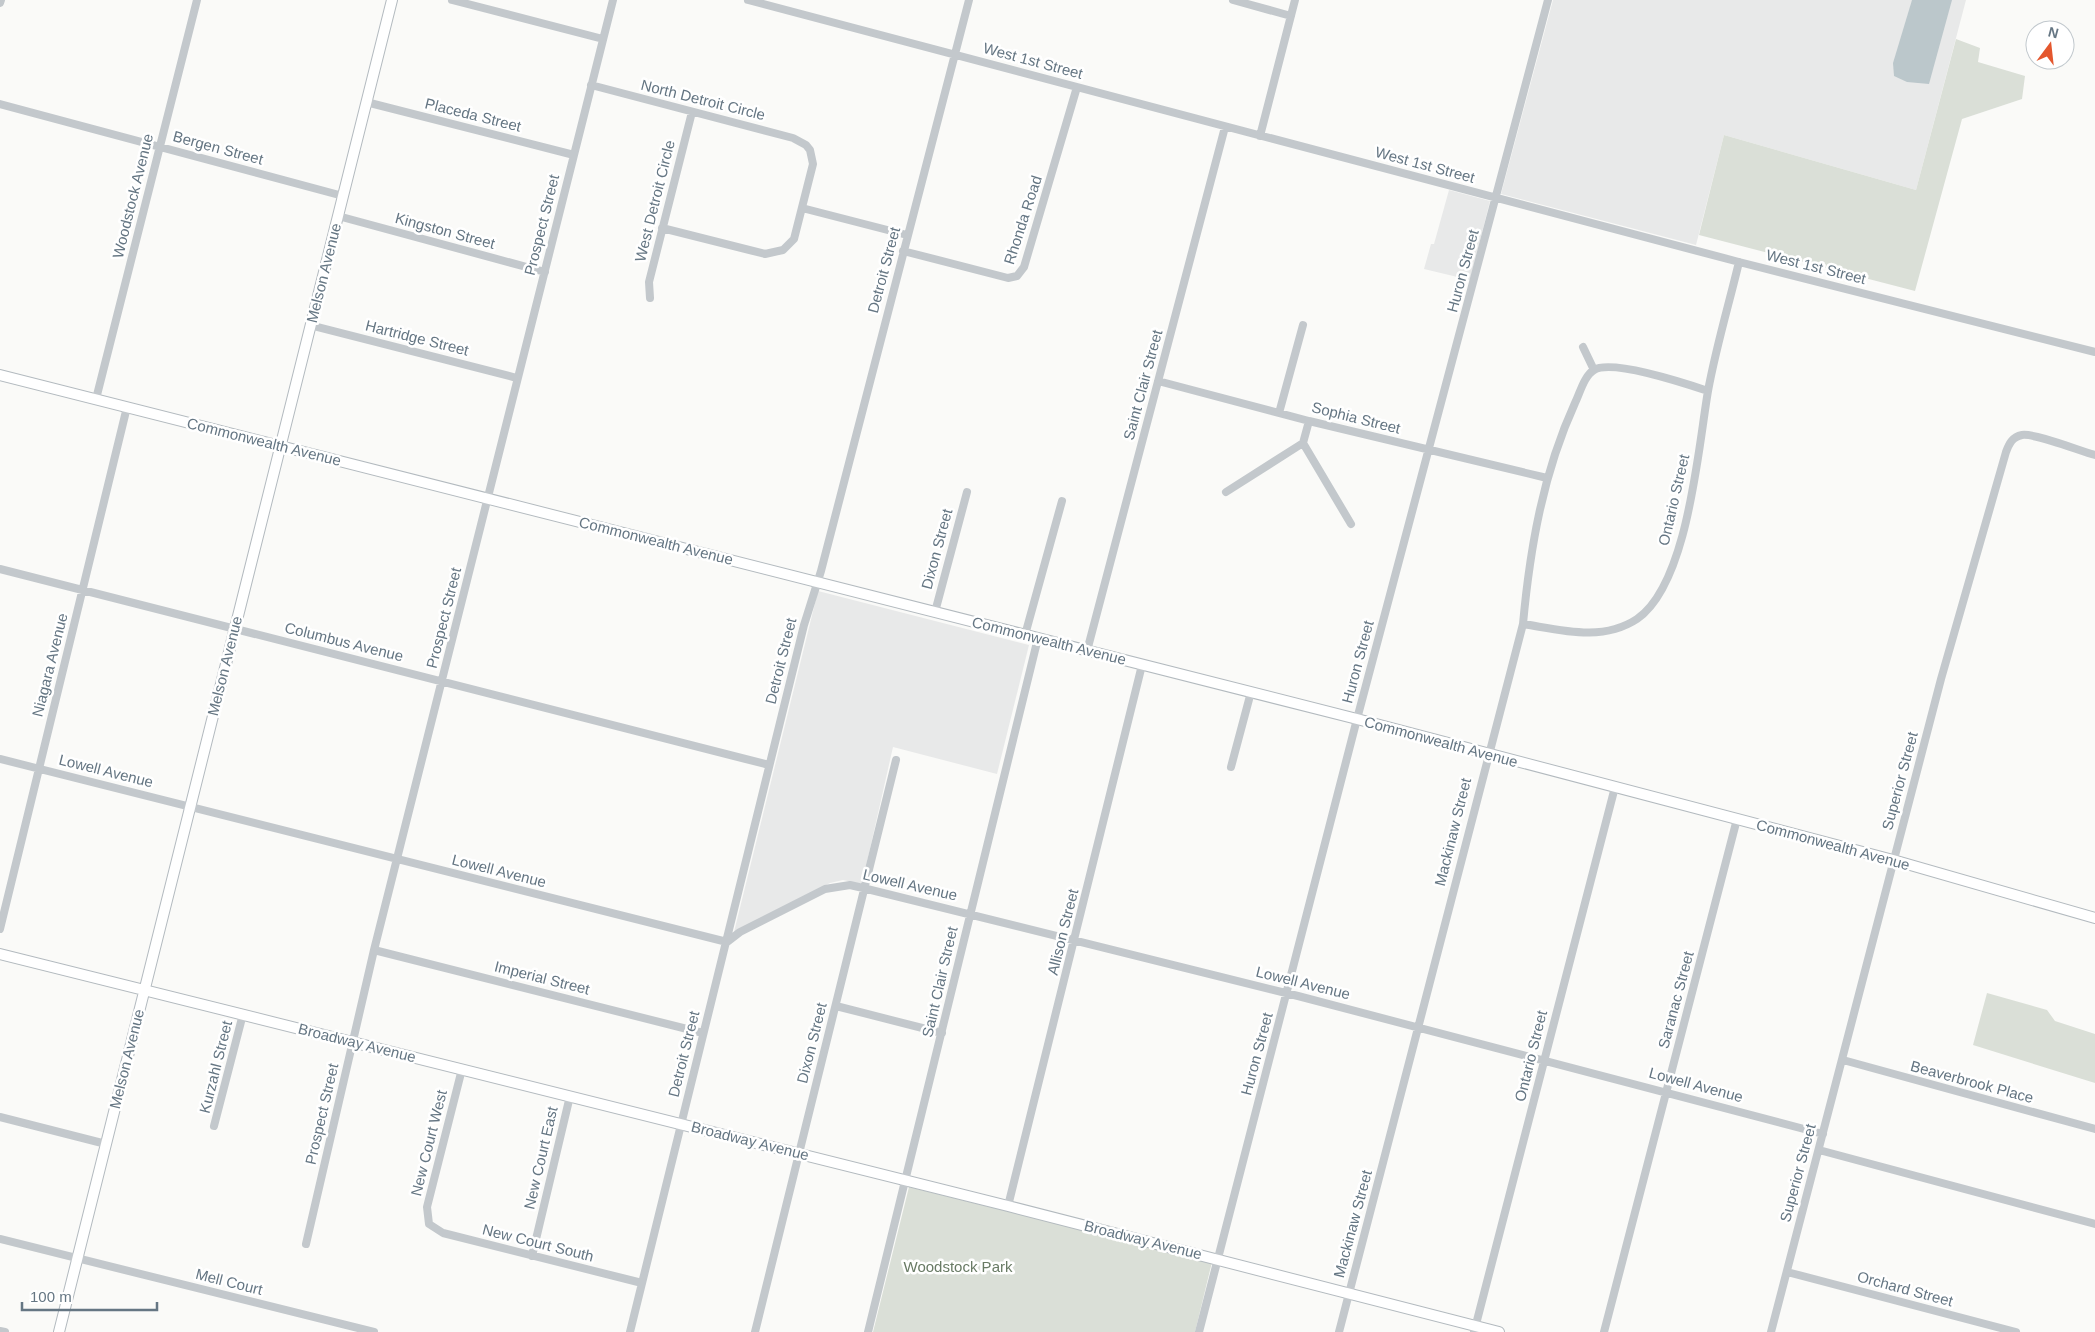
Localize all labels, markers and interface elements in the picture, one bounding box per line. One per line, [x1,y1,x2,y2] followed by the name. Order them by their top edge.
[2025,20,2075,70] north arrow
[2046,23,2060,41] text: N
[982,39,1086,82] street label: West 1st Street
[639,76,767,123] street label: North Detroit Circle
[423,94,524,135] street label: Placeda Street
[171,127,266,168] street label: Bergen Street
[109,132,156,260] street label: Woodstock Avenue
[631,138,678,263] street label: West Detroit Circle
[1374,143,1478,186] street label: West 1st Street
[521,172,562,277] street label: Prospect Street
[1000,173,1045,266] street label: Rhonda Road
[393,209,498,252] street label: Kingston Street
[303,221,344,325] street label: Melson Avenue
[864,224,903,315] street label: Detroit Street
[1443,227,1482,314] street label: Huron Street
[1764,246,1869,287] street label: West 1st Street
[364,316,471,359] street label: Hartridge Street
[1120,327,1166,442] street label: Saint Clair Street
[1310,398,1403,437] street label: Sophia Street
[185,414,343,469] street label: Commonwealth Avenue
[1655,452,1692,547] street label: Ontario Street
[918,506,956,591] street label: Dixon Street
[577,513,735,568] street label: Commonwealth Avenue
[423,565,464,670] street label: Prospect Street
[28,611,71,719] street label: Niagara Avenue
[970,613,1128,668] street label: Commonwealth Avenue
[204,614,245,718] street label: Melson Avenue
[762,615,800,706] street label: Detroit Street
[1338,618,1377,705] street label: Huron Street
[283,619,405,664] street label: Columbus Avenue
[1363,713,1520,770] street label: Commonwealth Avenue
[1878,729,1921,832] street label: Superior Street
[57,751,155,790] street label: Lowell Avenue
[1431,775,1474,888] street label: Mackinaw Street
[1755,816,1912,873] street label: Commonwealth Avenue
[450,851,548,890] street label: Lowell Avenue
[861,865,959,904] street label: Lowell Avenue
[1044,886,1082,977] street label: Allison Street
[918,924,961,1039] street label: Saint Clair Street
[1654,949,1697,1050] street label: Saranac Street
[493,957,592,998] street label: Imperial Street
[1254,963,1352,1002] street label: Lowell Avenue
[793,1000,830,1085] street label: Dixon Street
[106,1007,147,1111] street label: Melson Avenue
[665,1008,703,1099] street label: Detroit Street
[1511,1008,1550,1103] street label: Ontario Street
[1237,1010,1276,1097] street label: Huron Street
[196,1018,235,1115] street label: Kurzahl Street
[297,1020,418,1065] street label: Broadway Avenue
[1909,1057,2036,1106] street label: Beaverbrook Place
[302,1061,342,1166] street label: Prospect Street
[1647,1064,1745,1105] street label: Lowell Avenue
[407,1087,450,1198] street label: New Court West
[520,1104,561,1211] street label: New Court East
[690,1118,811,1163] street label: Broadway Avenue
[1776,1121,1819,1224] street label: Superior Street
[1330,1167,1375,1280] street label: Mackinaw Street
[1083,1217,1204,1262] street label: Broadway Avenue
[481,1220,596,1265] street label: New Court South
[904,1258,1013,1275] park label: Woodstock Park
[194,1265,265,1298] street label: Mell Court
[1855,1268,1956,1310] street label: Orchard Street
[22,1280,158,1312] scale bar
[30,1288,72,1305] text: 100 m

